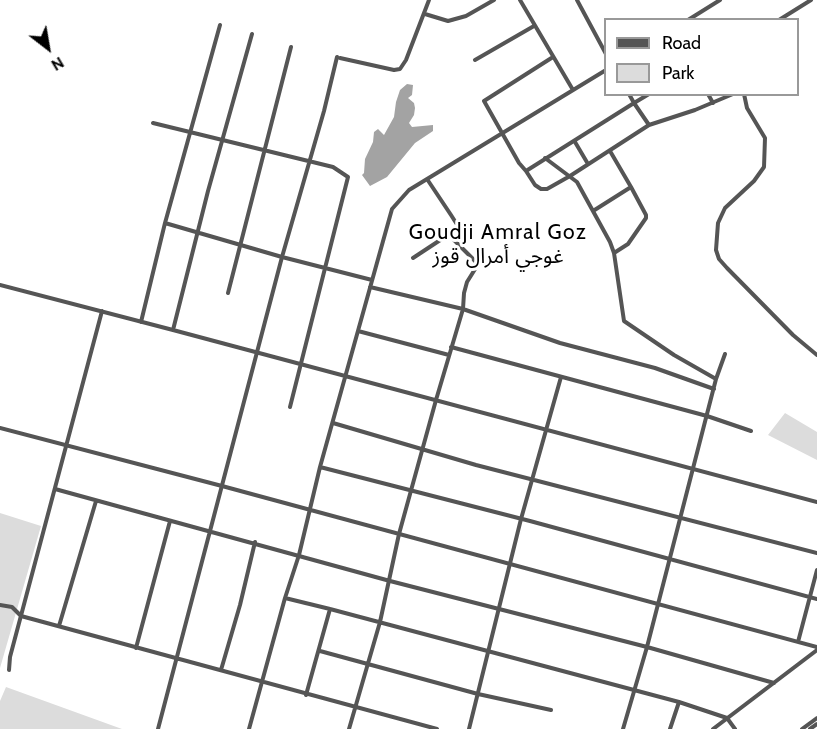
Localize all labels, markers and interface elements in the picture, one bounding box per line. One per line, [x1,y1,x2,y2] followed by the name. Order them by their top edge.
[18,18,78,78] north arrow
[604,18,799,96] legend
[662,32,701,54] text: Road
[48,53,67,75] text: N
[662,62,694,84] text: Park
[409,220,587,270] district label: Goudji Amral Goz غوجي أمرال قوز

